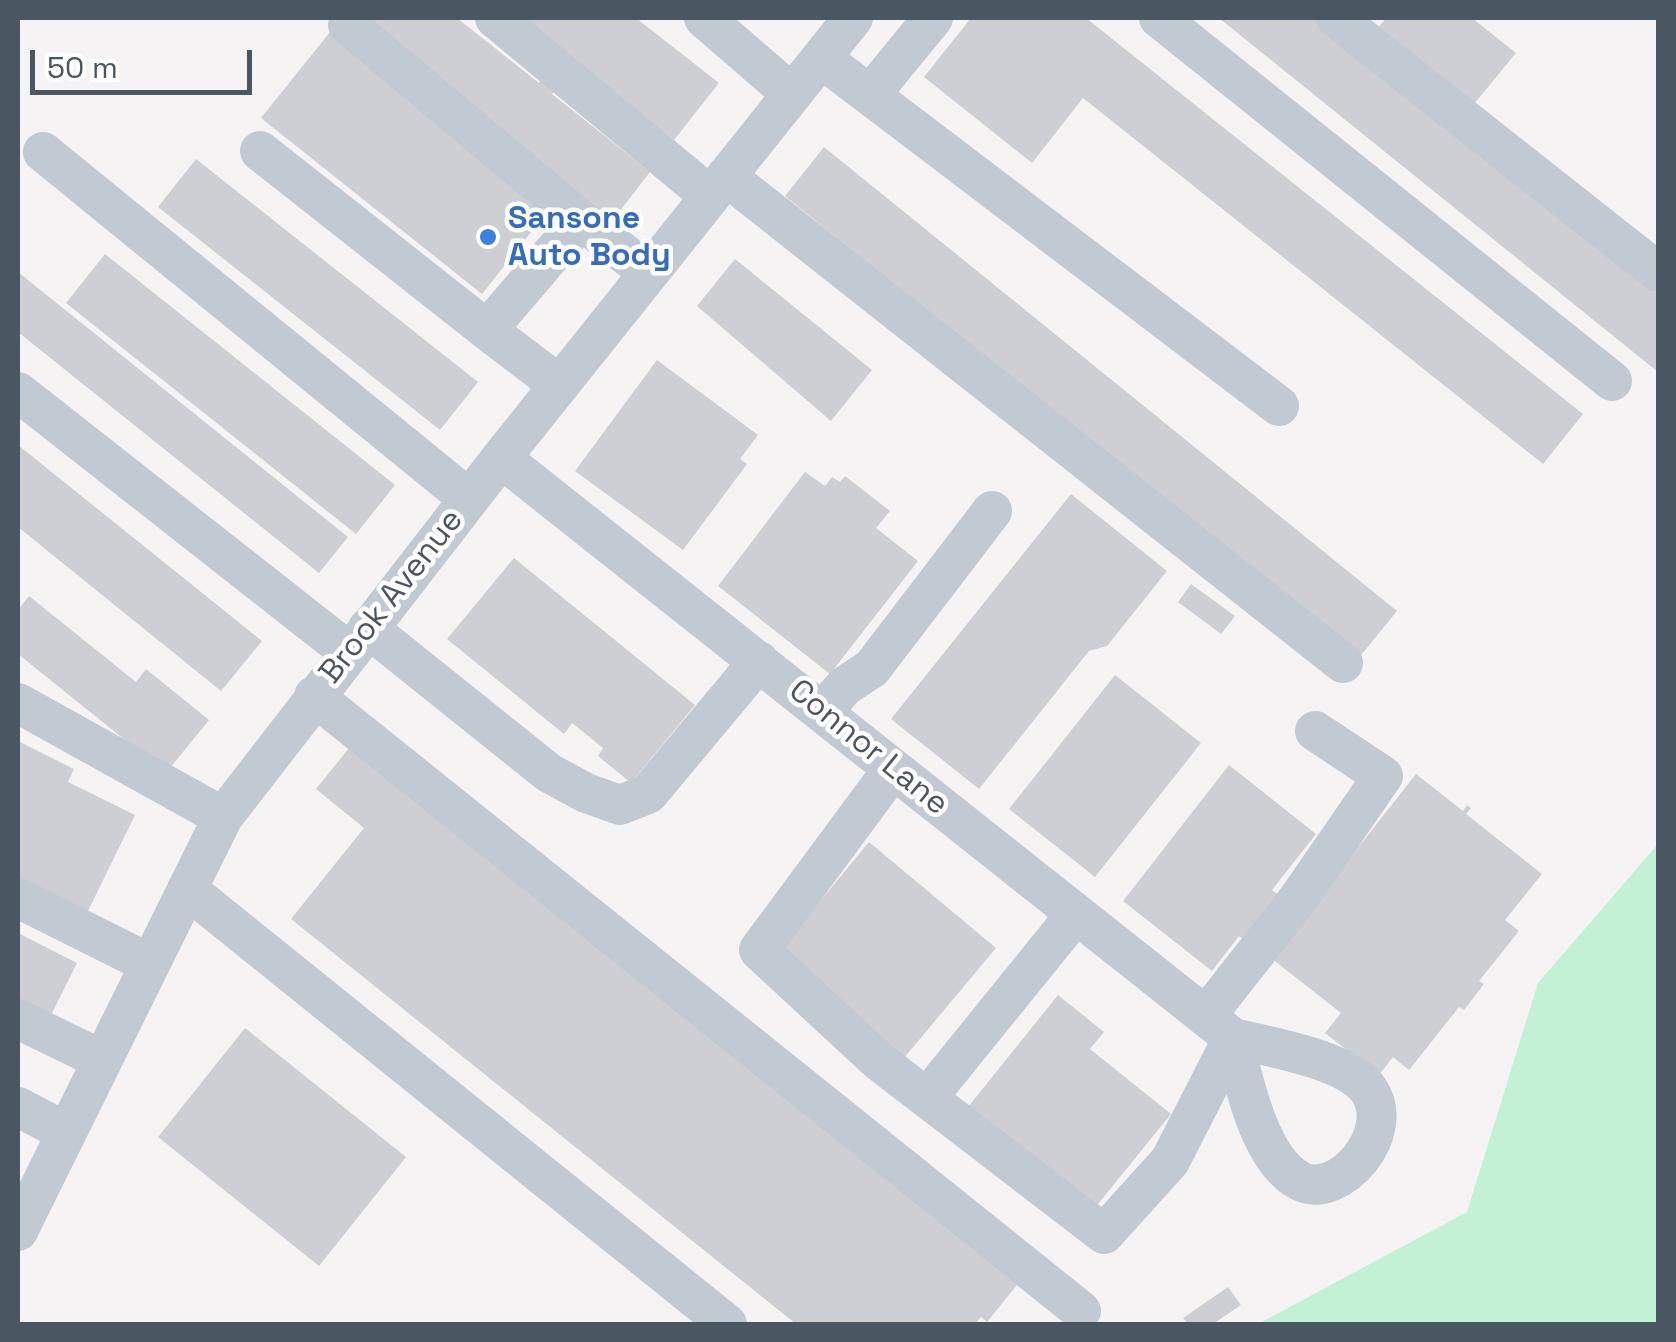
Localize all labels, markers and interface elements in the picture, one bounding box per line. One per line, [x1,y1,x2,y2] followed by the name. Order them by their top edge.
[35,30,258,92] scale bar
[47,48,118,87] text: 50 m
[508,200,671,275] place label: Sansone Auto Body
[477,226,499,248] marker: Sansone Auto Body
[312,502,472,692] street label: Brook Avenue
[781,672,955,824] street label: Connor Lane

